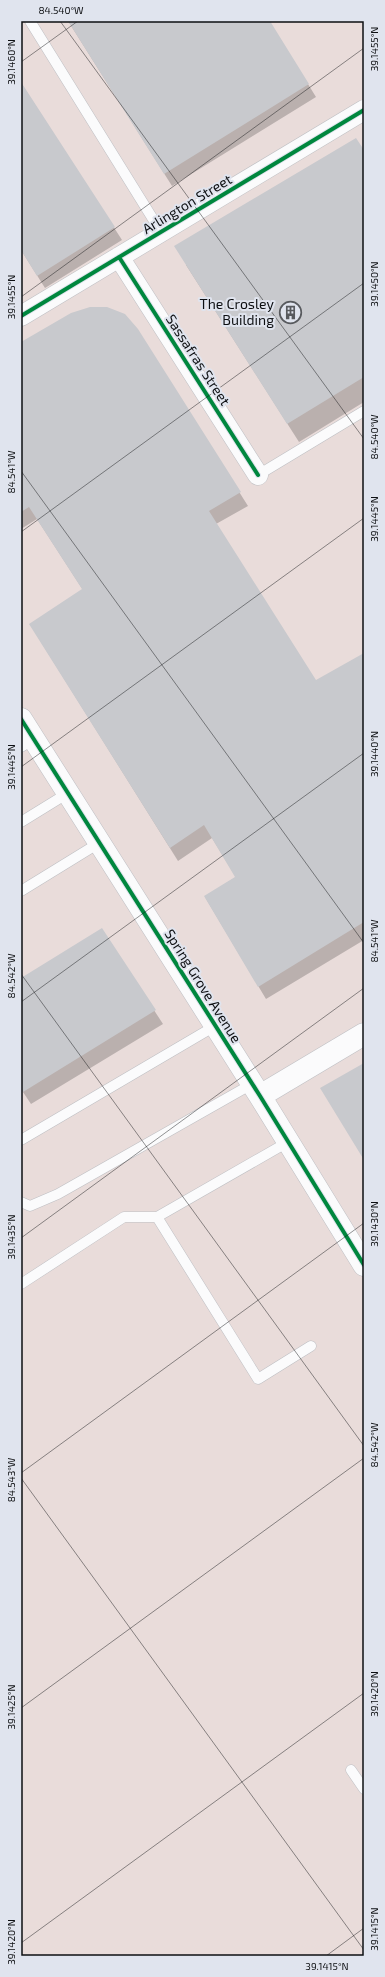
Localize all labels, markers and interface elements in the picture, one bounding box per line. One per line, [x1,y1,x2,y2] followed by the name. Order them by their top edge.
[38,4,84,16] text: 84.540°W
[368,27,380,71] text: 39.1455°N
[5,39,17,85] text: 39.1460°N
[139,170,235,237] street label: Arlington Street
[368,261,380,307] text: 39.1450°N
[5,275,17,319] text: 39.1455°N
[200,295,275,328] place label: The Crosley Building
[277,299,303,325] building icon: The Crosley Building
[163,311,234,408] street label: Sassafras Street
[368,414,380,460] text: 84.540°W
[5,450,17,494] text: 84.541°W
[368,496,380,542] text: 39.1445°N
[368,731,380,777] text: 39.1440°N
[5,744,17,790] text: 39.1445°N
[368,919,380,963] text: 84.541°W
[162,926,245,1046] street label: Spring Grove Avenue
[5,953,17,998] text: 84.542°W
[368,1201,380,1247] text: 39.1430°N
[5,1215,17,1259] text: 39.1435°N
[368,1422,380,1467] text: 84.542°W
[5,1457,17,1502] text: 84.543°W
[368,1671,380,1717] text: 39.1420°N
[5,1685,17,1729] text: 39.1425°N
[368,1907,380,1951] text: 39.1415°N
[5,1919,17,1965] text: 39.1420°N
[305,1960,349,1972] text: 39.1415°N

